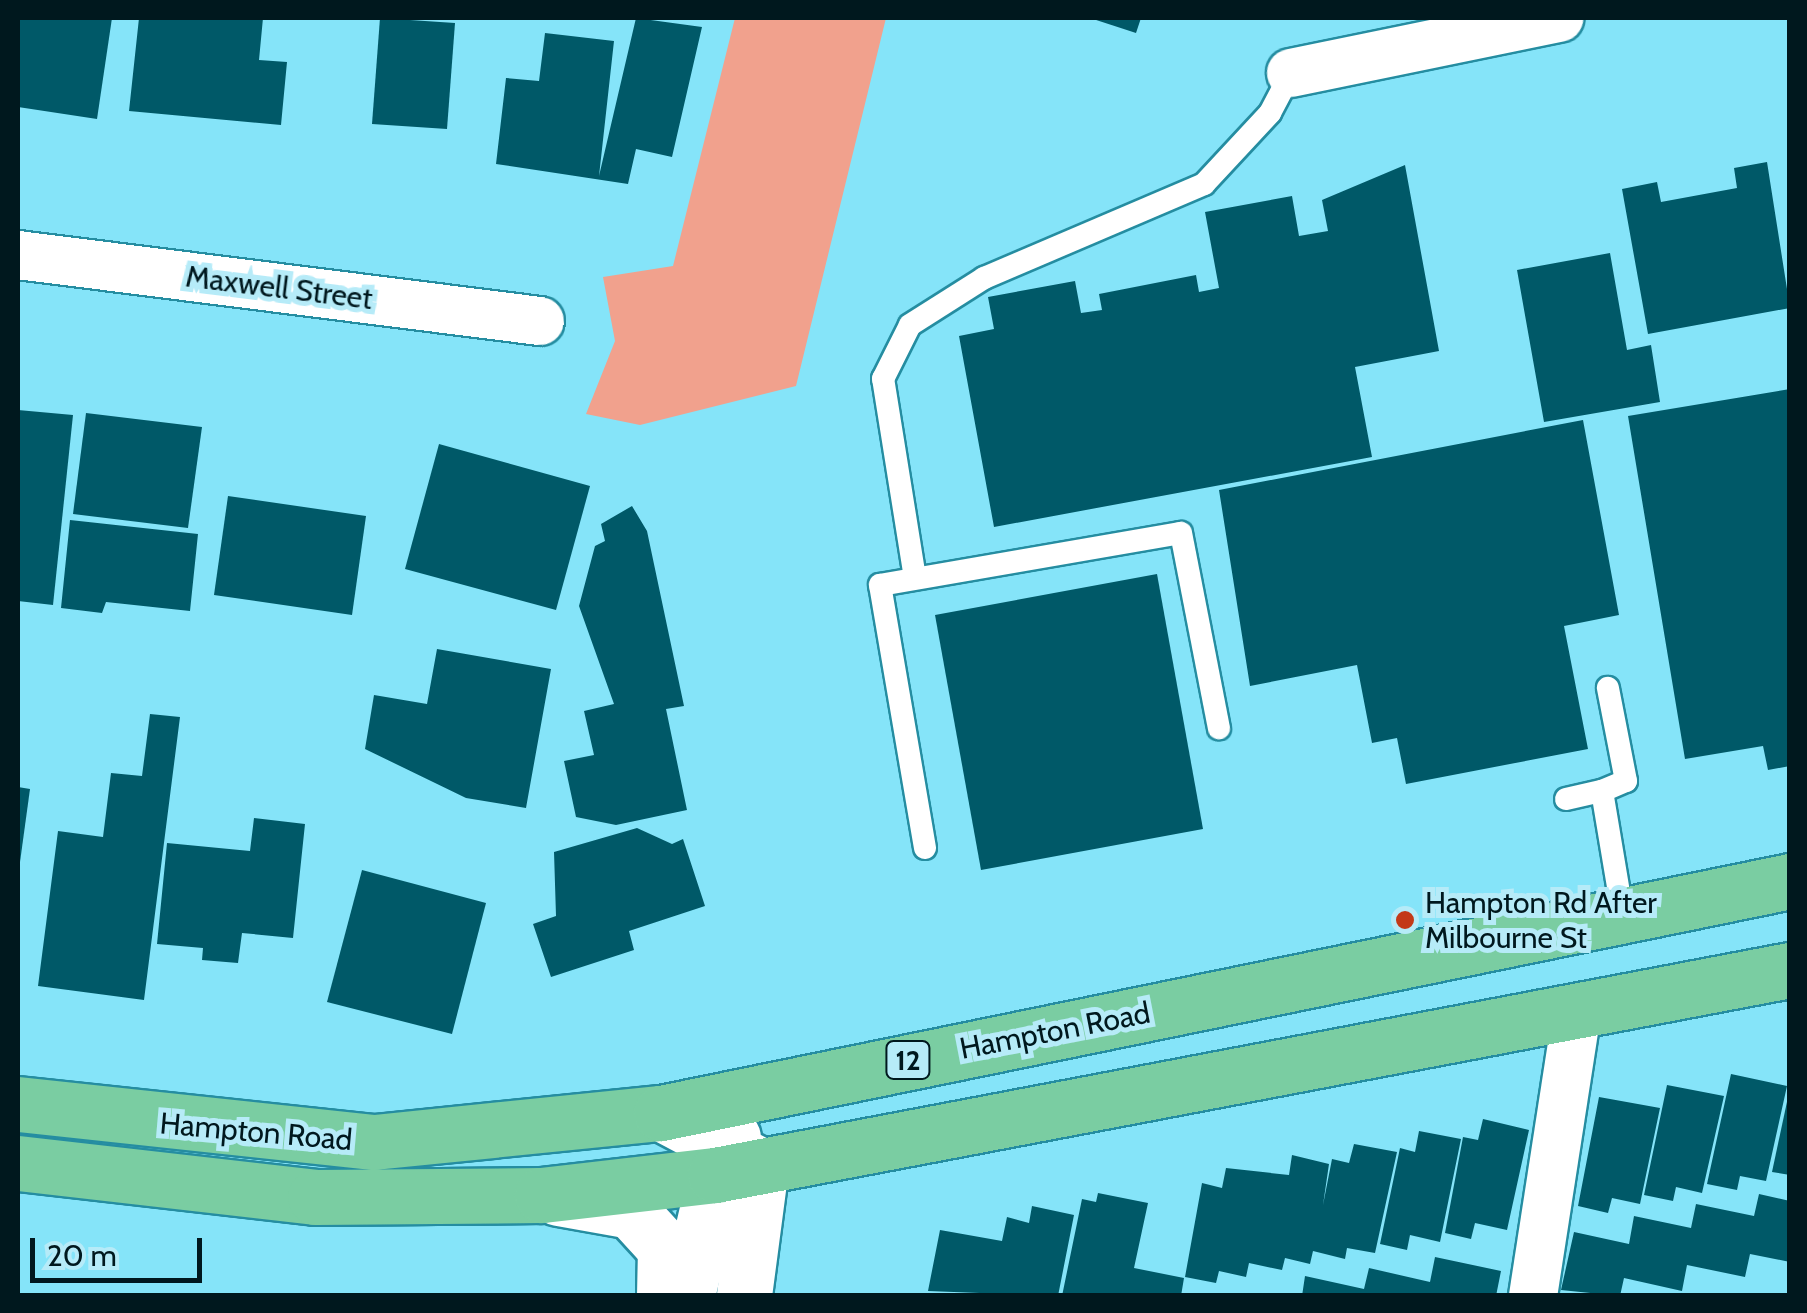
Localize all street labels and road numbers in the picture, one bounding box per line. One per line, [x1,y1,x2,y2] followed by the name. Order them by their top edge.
[184,259,374,317] street label: Maxwell Street
[957,995,1153,1067] street label: Hampton Road
[883,1037,933,1083] road number: 12
[158,1106,354,1158] street label: Hampton Road

